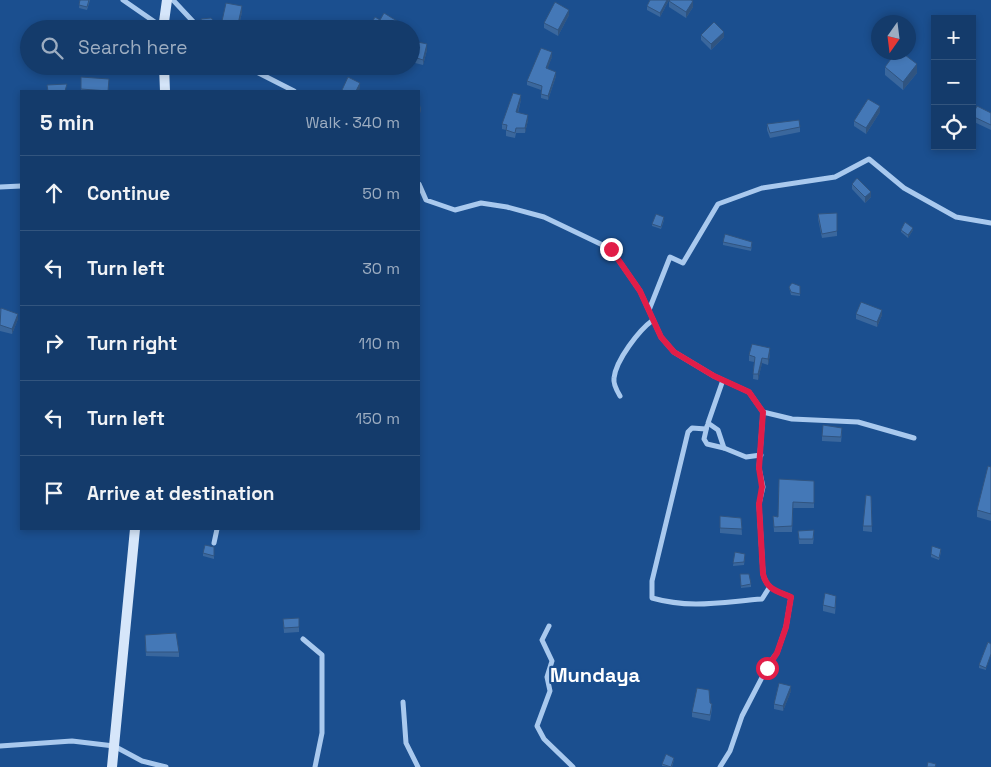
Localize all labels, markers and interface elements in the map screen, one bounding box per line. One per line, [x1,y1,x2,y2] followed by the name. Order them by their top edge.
[871,15,916,60] north arrow
[931,15,976,150] map controls
[931,15,976,60] button: +
[20,20,420,75] search box
[38,34,66,62] icon: search
[78,35,188,60] text: Search here
[931,60,976,105] button: −
[931,105,976,150] button: locate
[40,109,94,136] text: 5 min
[305,112,400,133] text: Walk · 340 m
[40,179,68,207] icon: ahead
[87,181,170,206] text: Continue
[362,183,400,204] text: 50 m
[600,238,623,261] route end
[40,254,68,282] icon: left
[87,256,165,281] text: Turn left
[362,258,400,279] text: 30 m
[40,329,68,357] icon: right
[87,331,177,356] text: Turn right
[358,333,400,354] text: 110 m
[40,404,68,432] icon: left
[87,406,165,431] text: Turn left
[356,408,400,429] text: 150 m
[40,479,68,507] icon: arrive
[87,481,275,506] text: Arrive at destination
[756,657,779,680] route start
[550,662,641,688] district label: Mundaya

